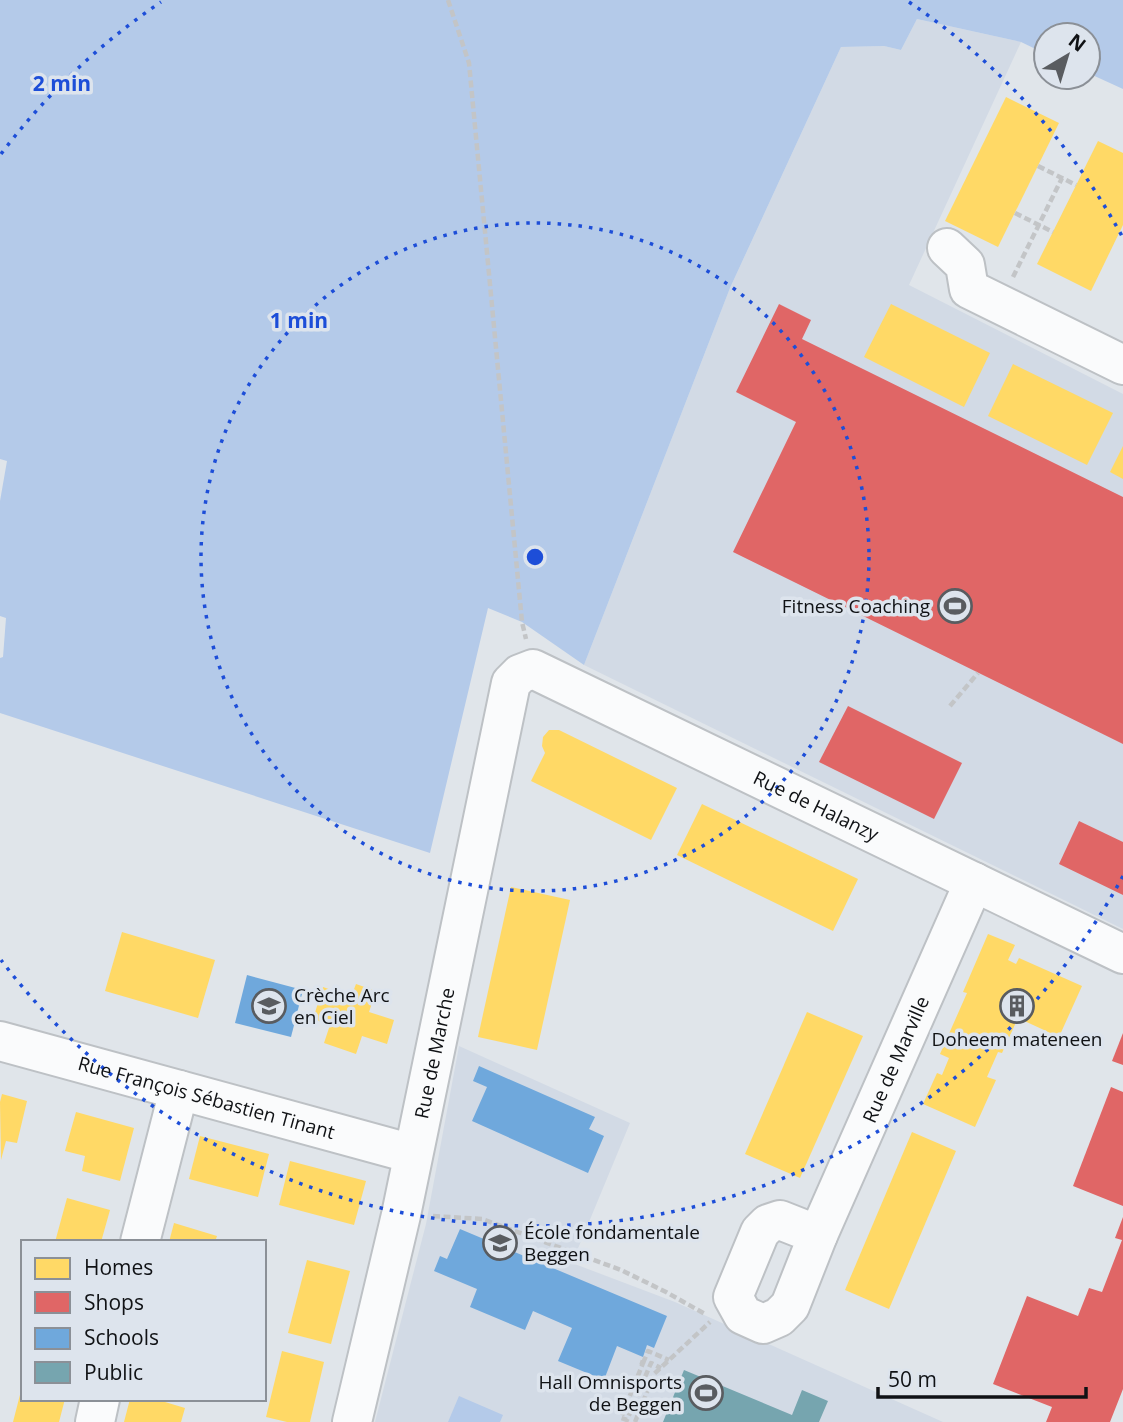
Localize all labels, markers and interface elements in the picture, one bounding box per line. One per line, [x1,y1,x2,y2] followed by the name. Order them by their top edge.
[1032,21,1102,91] north arrow
[1063,28,1092,58] text: N
[33,69,91,97] text: 2 min
[270,306,328,334] text: 1 min
[523,545,547,569] centre of rings
[936,587,974,625] sports icon: Fitness Coaching
[782,593,930,619] place label: Fitness Coaching
[749,764,884,847] street label: Rue de Halanzy
[294,982,390,1030] place label: Crèche Arc en Ciel
[408,985,461,1121] street label: Rue de Marche
[250,987,288,1025] school or university icon: Crèche Arc en Ciel
[998,987,1036,1025] building icon: Doheem mateneen
[856,992,935,1127] street label: Rue de Marville
[932,1026,1102,1052] place label: Doheem mateneen
[75,1050,338,1145] street label: Rue François Sébastien Tinant
[524,1219,700,1267] place label: École fondamentale Beggen
[481,1224,519,1262] school or university icon: École fondamentale Beggen
[21,1240,266,1401] legend
[84,1253,153,1281] text: Homes
[84,1288,144,1316] text: Shops
[84,1323,159,1351] text: Schools
[878,1356,1086,1400] scale bar
[84,1358,143,1386] text: Public
[888,1365,937,1393] text: 50 m
[538,1369,682,1417] place label: Hall Omnisports de Beggen
[687,1374,725,1412] sports icon: Hall Omnisports de Beggen

